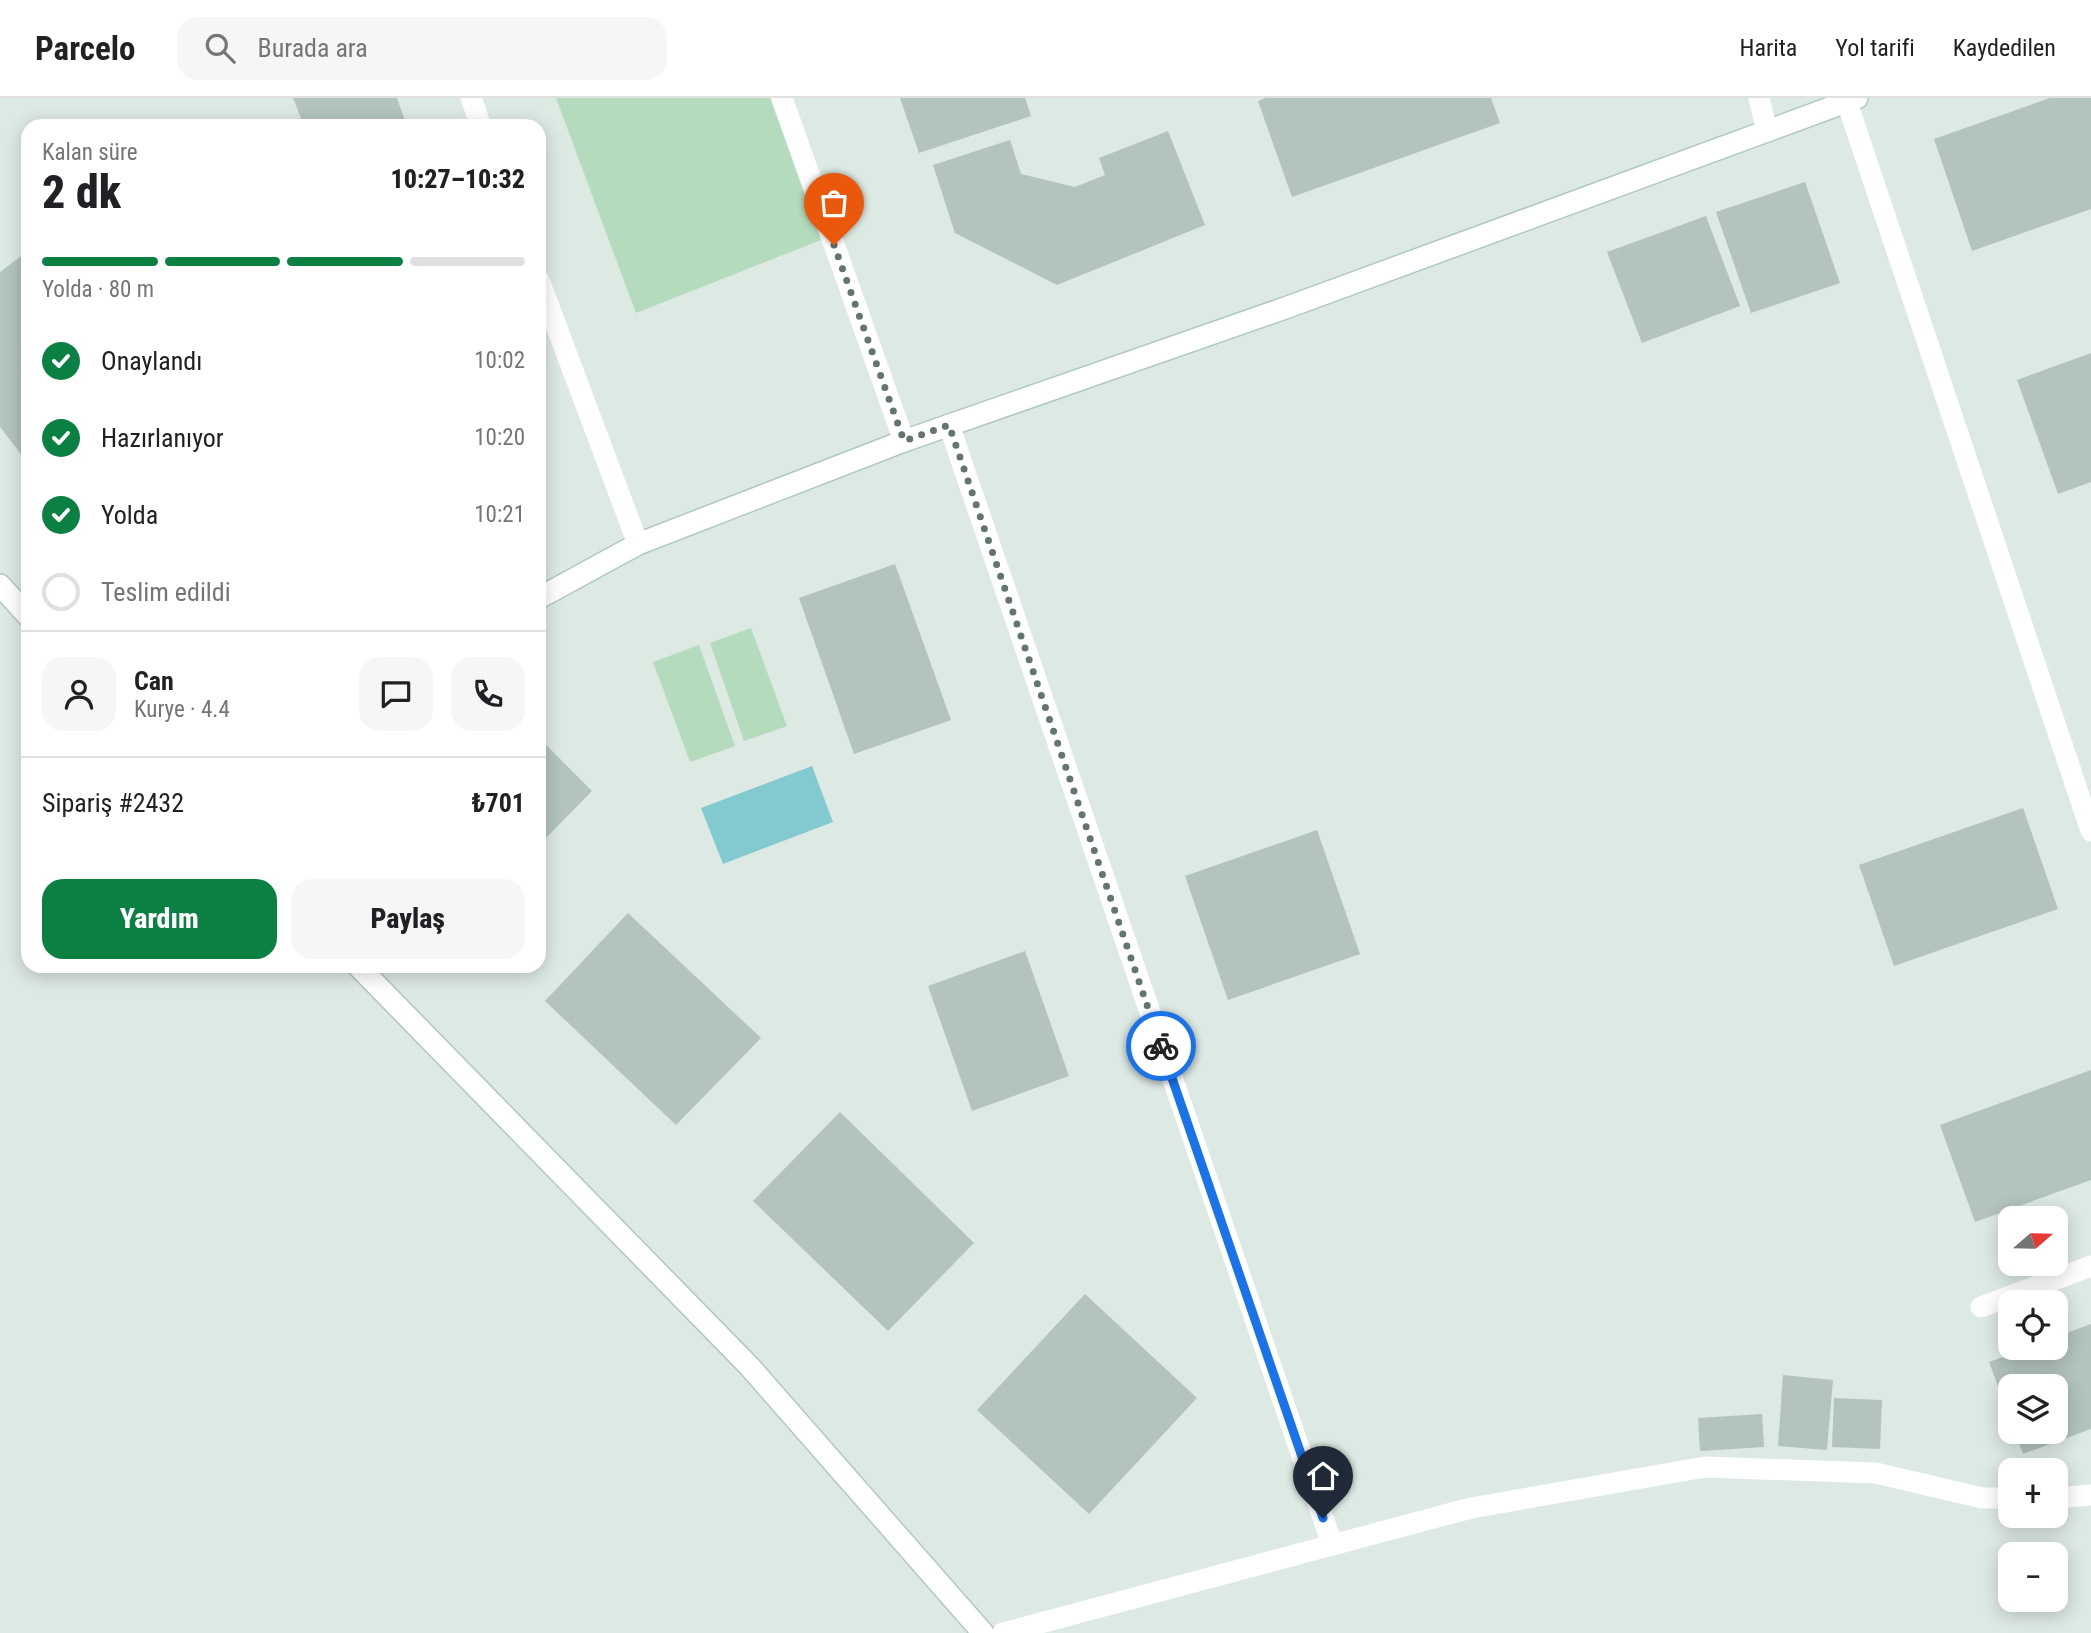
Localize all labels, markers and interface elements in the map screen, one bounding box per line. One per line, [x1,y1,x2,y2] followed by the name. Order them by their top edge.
[177,17,667,80] search box
[35,29,135,68] text: Parcelo
[201,29,239,67] icon: search
[257,33,368,63] text: Burada ara
[1740,34,1797,62] text: Harita
[1835,34,1915,62] text: Yol tarifi
[1953,34,2056,62] text: Kaydedilen
[42,139,137,166] text: Kalan süre
[391,164,525,194] text: 10:27–10:32
[42,165,121,219] text: 2 dk
[804,173,864,245] pin
[815,184,853,222] icon: bag
[42,276,154,303] text: Yolda · 80 m
[42,342,80,380] icon: check
[101,346,202,376] text: Onaylandı
[474,347,525,374] text: 10:02
[42,419,80,457] icon: check
[101,423,224,453] text: Hazırlanıyor
[474,424,525,451] text: 10:20
[42,496,80,534] icon: check
[101,500,158,530] text: Yolda
[474,501,525,528] text: 10:21
[101,577,231,607] text: Teslim edildi
[42,657,116,731] button: person
[359,657,433,731] button: chat
[451,657,525,731] button: phone
[134,666,174,696] text: Can
[134,696,230,723] text: Kurye · 4.4
[42,788,184,818] text: Sipariş #2432
[472,788,525,818] text: ₺701
[42,879,277,959] button: Yardım
[291,879,525,959] button: Paylaş
[1126,1011,1196,1081] courier
[1142,1027,1180,1065] icon: bike
[1998,1206,2068,1276] north arrow
[1998,1206,2068,1612] map controls
[1998,1290,2068,1360] button: locate
[1998,1374,2068,1444] button: layers
[1293,1446,1353,1518] pin
[1304,1457,1342,1495] icon: home
[1998,1458,2068,1528] button: +
[1998,1542,2068,1612] button: −

